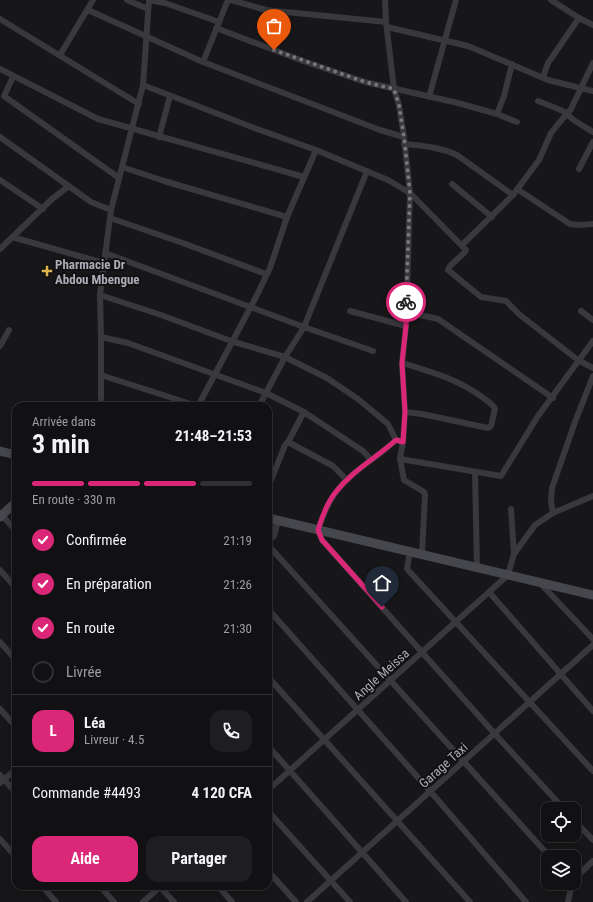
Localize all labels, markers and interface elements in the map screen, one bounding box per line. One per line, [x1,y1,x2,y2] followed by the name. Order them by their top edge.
[257,9,291,50] pin
[263,15,285,37] icon: bag
[55,257,140,287] place label: Pharmacie Dr Abdou Mbengue
[42,266,52,276] marker: Pharmacie Dr Abdou Mbengue
[386,282,426,322] courier
[395,291,417,313] icon: bike
[32,414,96,429] text: Arrivée dans
[175,427,252,445] text: 21:48–21:53
[32,429,90,459] text: 3 min
[32,492,115,507] text: En route · 330 m
[32,529,54,551] icon: check
[66,531,127,549] text: Confirmée
[223,533,252,548] text: 21:19
[365,566,399,607] pin
[371,572,393,594] icon: home
[32,573,54,595] icon: check
[66,575,152,593] text: En préparation
[223,577,252,592] text: 21:26
[32,617,54,639] icon: check
[66,619,115,637] text: En route
[223,621,252,636] text: 21:30
[351,646,412,703] street label: Angle Meissa
[66,663,102,681] text: Livrée
[210,710,252,752] button: phone
[84,714,105,732] text: Léa
[49,722,57,740] text: L
[84,732,144,747] text: Livreur · 4.5
[416,740,471,791] street label: Garage Taxi
[32,784,141,802] text: Commande #4493
[192,784,252,802] text: 4 120 CFA
[541,802,581,890] map controls
[541,802,581,842] button: locate
[32,836,138,882] button: Aide
[146,836,252,882] button: Partager
[541,850,581,890] button: layers

